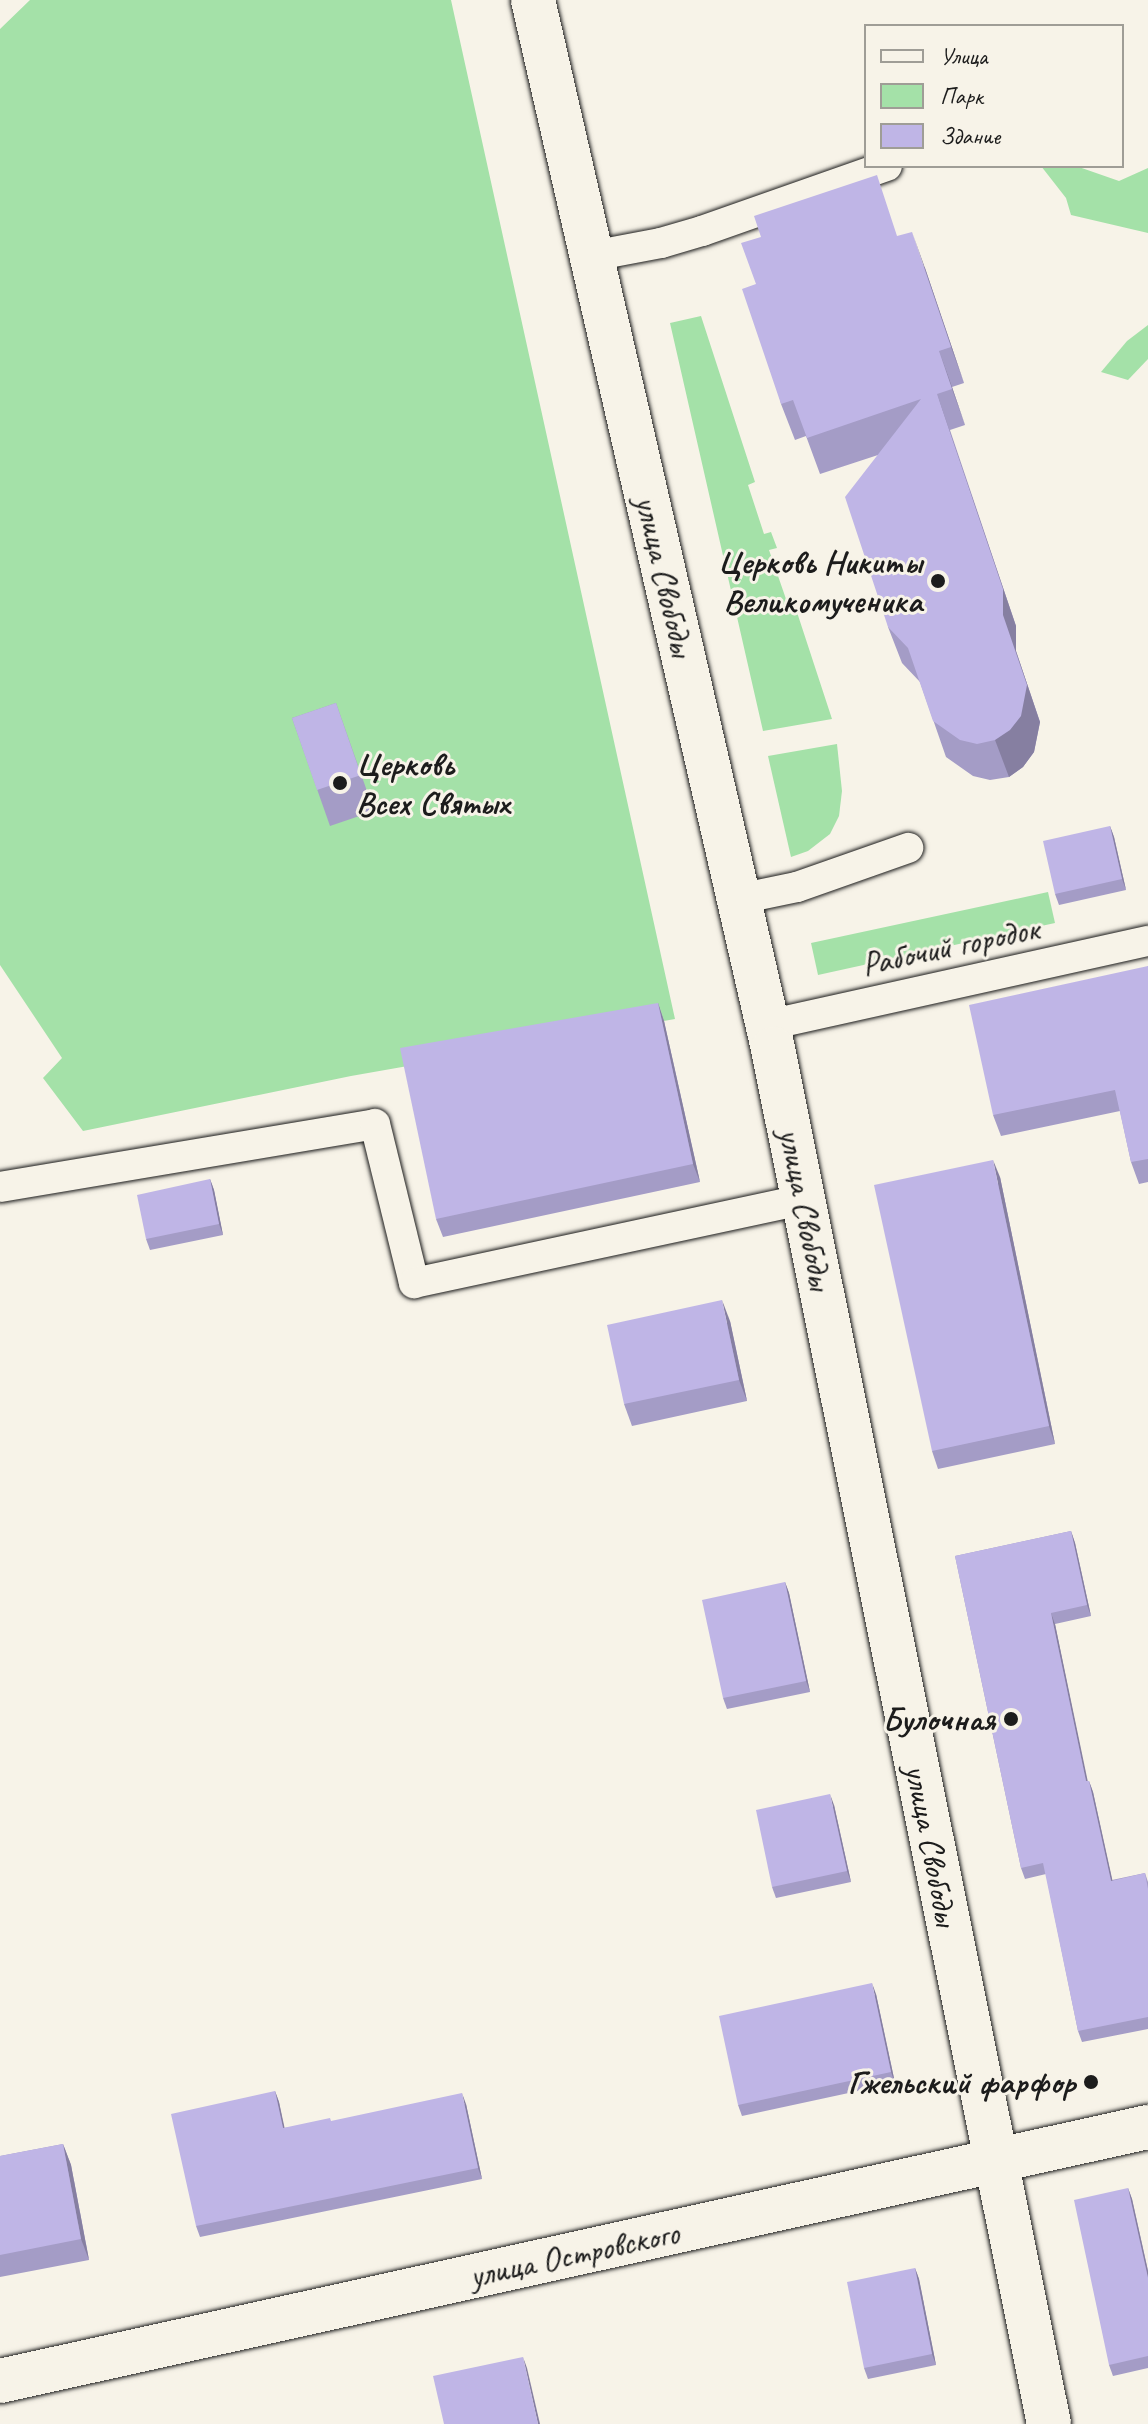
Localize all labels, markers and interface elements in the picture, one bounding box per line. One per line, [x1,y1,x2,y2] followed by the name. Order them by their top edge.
[864,24,1124,168] legend
[940,41,988,71] text: Улица
[940,81,983,111] text: Парк
[940,121,1000,151] text: Здание
[627,493,703,659] street label: улица Свободы
[713,541,922,620] place label: Церковь Никиты Великомученика
[929,572,947,590] marker: Церковь Никиты Великомученика
[356,743,512,822] place label: Церковь Всех Святых
[331,774,349,792] marker: Церковь Всех Святых
[858,907,1042,985] street label: Рабочий городок
[771,1126,841,1292] street label: улица Свободы
[883,1699,995,1739] place label: Булочная
[1002,1710,1020,1728] marker: Булочная
[897,1762,967,1928] street label: улица Свободы
[848,2062,1075,2102] place label: Гжельский фарфор
[1082,2073,1100,2091] marker: Гжельский фарфор
[464,2212,684,2296] street label: улица Островского

